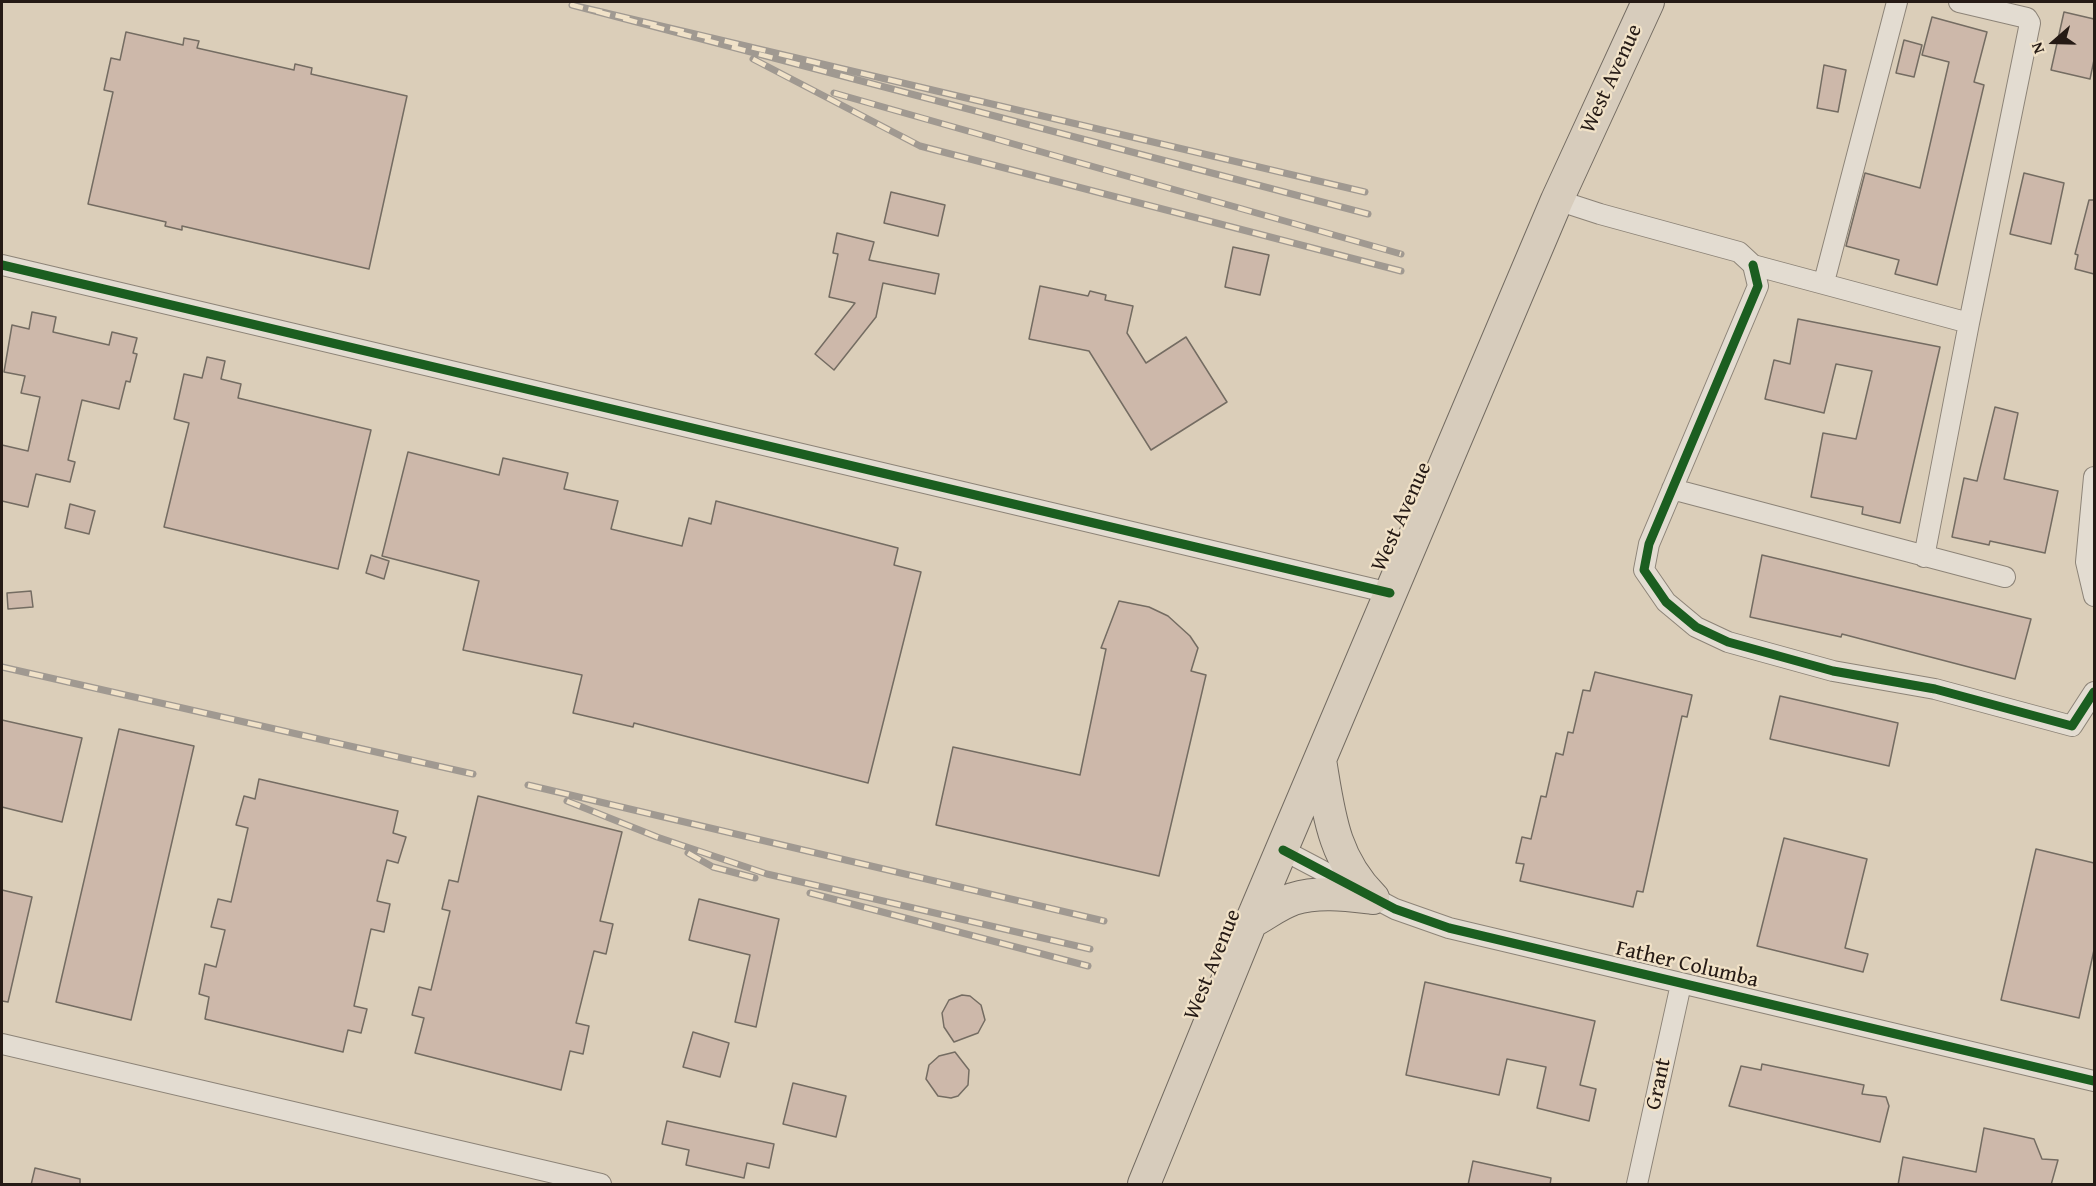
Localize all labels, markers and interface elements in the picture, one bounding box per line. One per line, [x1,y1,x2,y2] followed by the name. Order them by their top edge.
[2024,12,2084,72] north arrow
[1575,20,1649,138] street label: West Avenue
[2024,39,2050,57] text: N
[1366,458,1438,576] street label: West Avenue
[1179,906,1247,1024] street label: West Avenue
[1613,936,1761,994] street label: Father Columba
[1641,1056,1677,1112] street label: Grant

